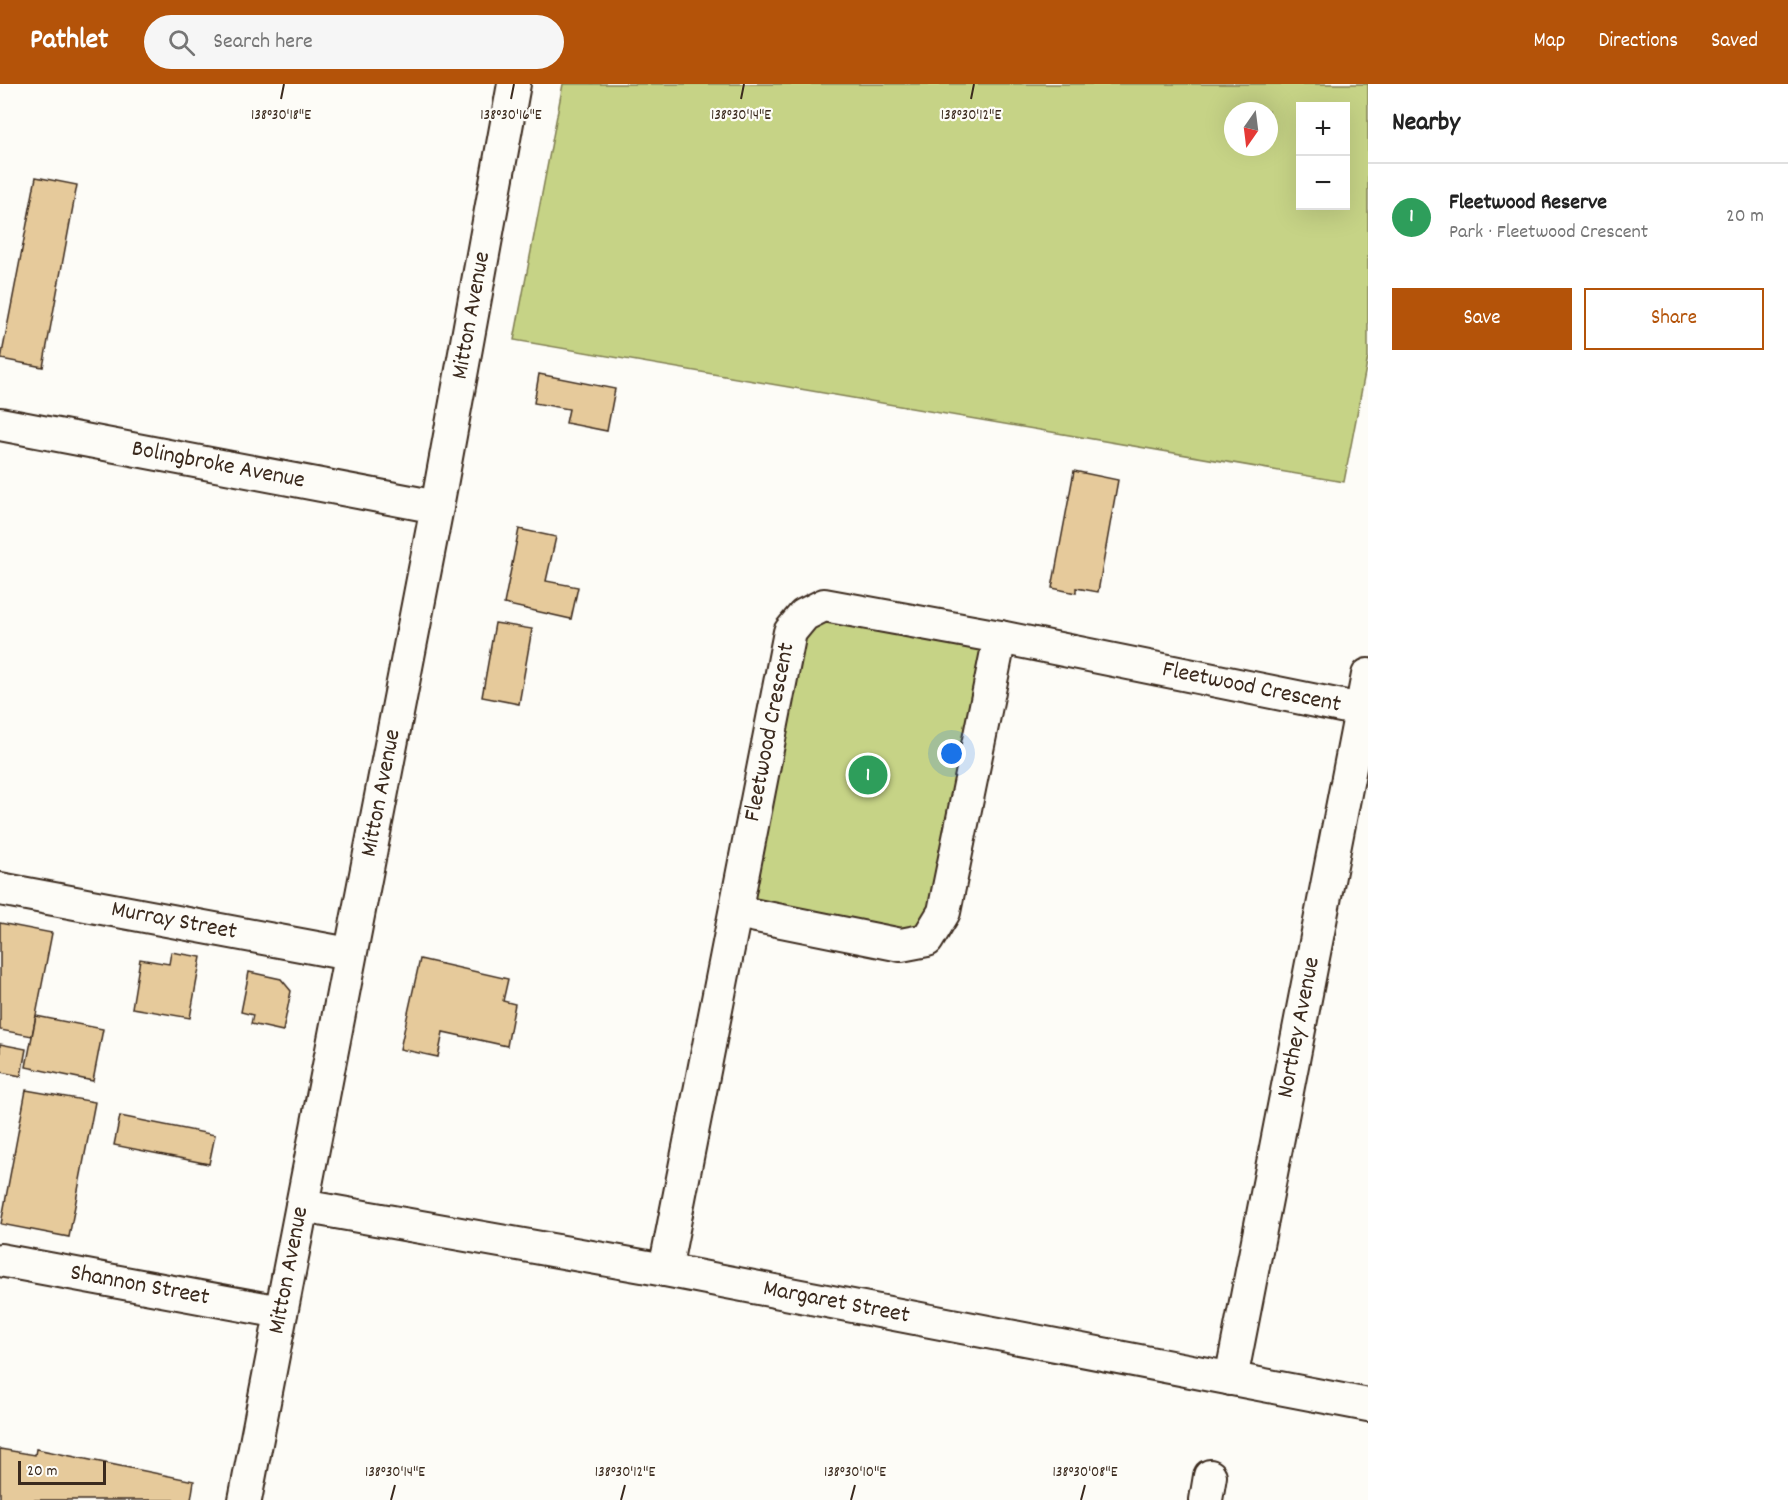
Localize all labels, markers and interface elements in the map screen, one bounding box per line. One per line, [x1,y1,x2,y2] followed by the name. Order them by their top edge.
[144,15,564,69] search box
[30,22,108,62] text: Pathlet
[165,26,198,59] icon: search
[213,27,313,58] text: Search here
[1534,27,1565,57] text: Map
[1598,27,1678,57] text: Directions
[1711,27,1758,57] text: Saved
[1224,102,1278,156] north arrow
[1296,102,1350,210] map controls
[1296,102,1350,156] button: +
[251,105,311,127] text: 138°30'18"E
[480,105,542,127] text: 138°30'16"E
[711,105,771,127] text: 138°30'14"E
[941,105,1001,127] text: 138°30'12"E
[1392,105,1460,142] text: Nearby
[1296,156,1350,210] button: −
[1449,188,1607,219] text: Fleetwood Reserve
[1409,203,1414,231] text: 1
[1726,203,1764,231] text: 20 m
[1449,219,1648,247] text: Park · Fleetwood Crescent
[444,249,500,382] street label: Mitton Avenue
[1392,288,1572,350] button: Save
[1584,288,1764,350] button: Share
[129,432,307,498] street label: Bolingbroke Avenue
[736,640,805,825] street label: Fleetwood Crescent
[1159,653,1344,723] street label: Fleetwood Crescent
[353,726,411,860] street label: Mitton Avenue
[937,739,966,768] your location
[848,752,888,798] pin: 1
[108,893,240,950] street label: Murray Street
[1269,954,1330,1101] street label: Northey Avenue
[260,1204,318,1337] street label: Mitton Avenue
[67,1256,212,1315] street label: Shannon Street
[760,1272,912,1334] street label: Margaret Street
[18,1458,106,1486] scale bar
[27,1460,57,1483] text: 20 m
[365,1462,425,1484] text: 138°30'14"E
[595,1462,655,1484] text: 138°30'12"E
[824,1462,886,1484] text: 138°30'10"E
[1053,1462,1118,1484] text: 138°30'08"E

